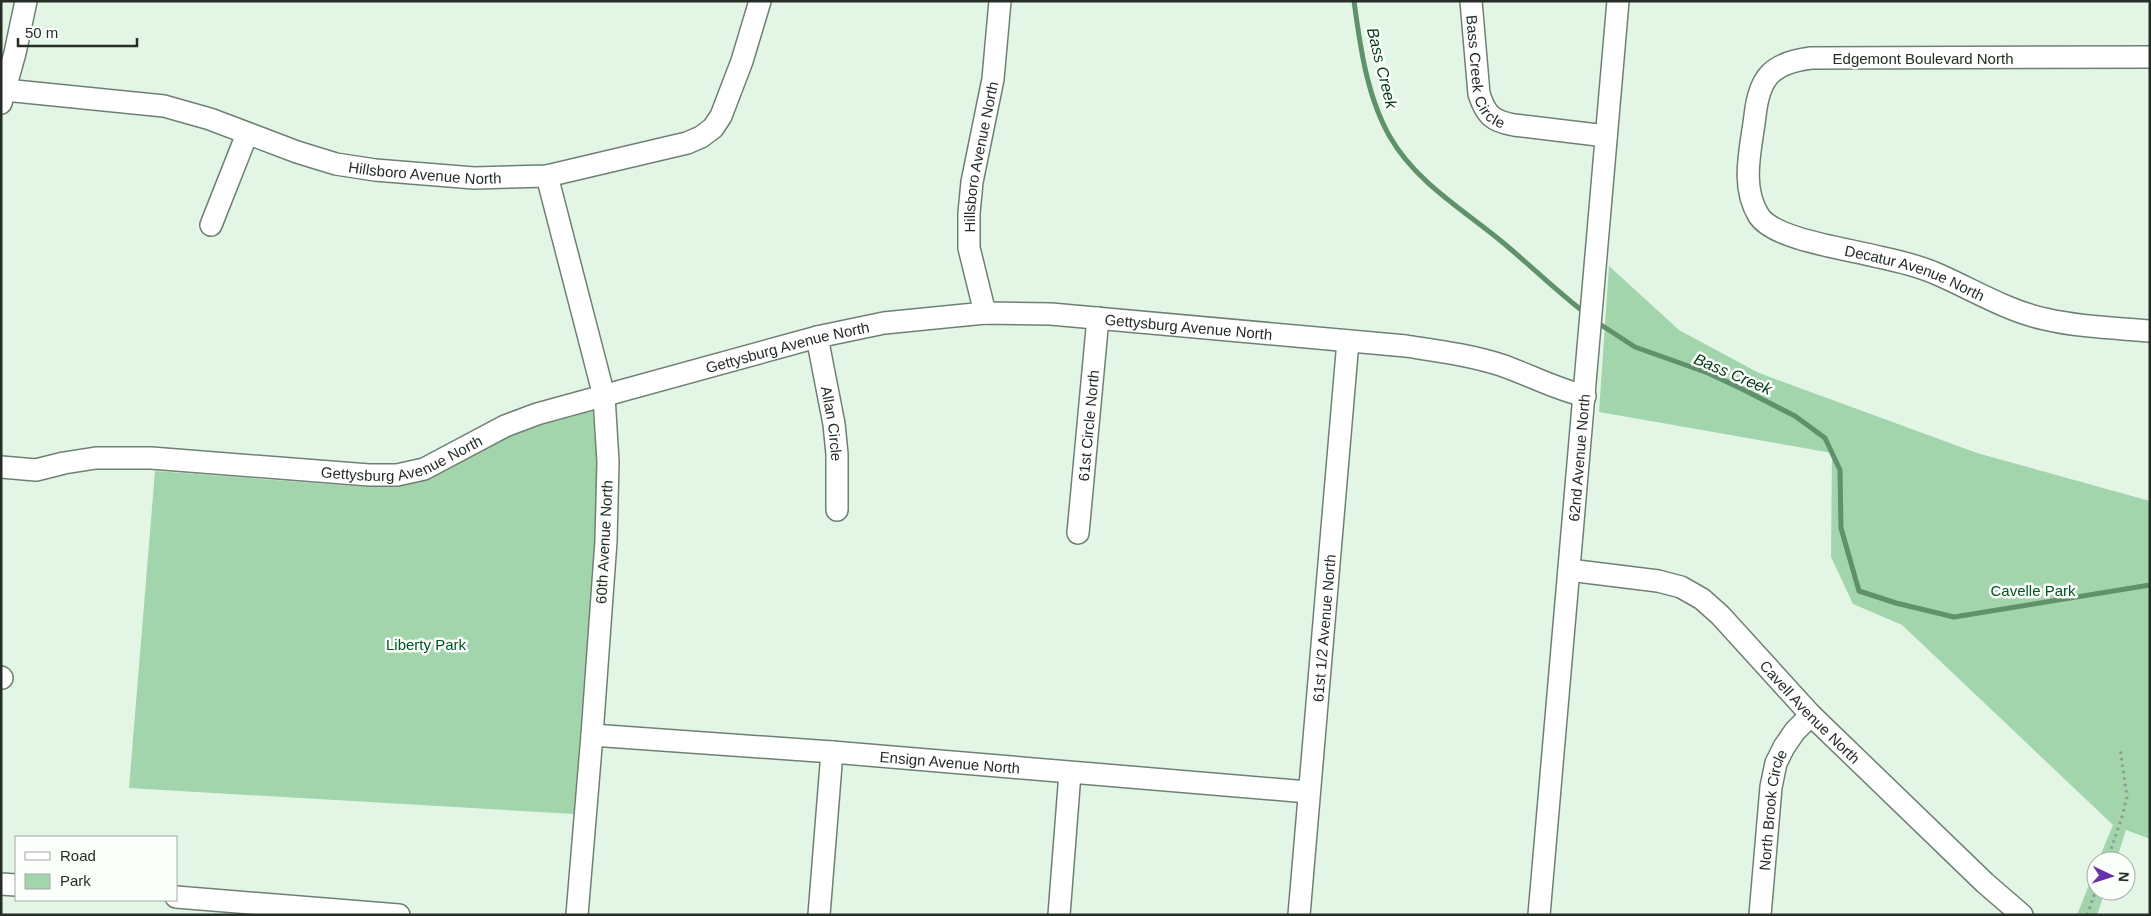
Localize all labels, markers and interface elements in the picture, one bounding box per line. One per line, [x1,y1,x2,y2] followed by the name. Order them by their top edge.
[1464,14,1508,131] street label: Bass Creek Circle
[18,15,136,47] scale bar
[25,24,58,41] text: 50 m
[1364,26,1400,111] water label: Bass Creek
[1833,50,2013,67] street label: Edgemont Boulevard North
[961,80,1001,233] street label: Hillsboro Avenue North
[347,158,502,187] street label: Hillsboro Avenue North
[1843,241,1988,304] street label: Decatur Avenue North
[1104,310,1273,342] street label: Gettysburg Avenue North
[704,318,871,376] street label: Gettysburg Avenue North
[1692,350,1775,398] water label: Bass Creek
[1074,369,1102,482] street label: 61st Circle North
[818,384,846,461] street label: Allan Circle
[1565,393,1593,522] street label: 62nd Avenue North
[320,431,485,484] street label: Gettysburg Avenue North
[592,480,616,604] street label: 60th Avenue North
[1309,553,1338,703] street label: 61st 1/2 Avenue North
[1990,582,2076,599] park label: Cavelle Park
[386,636,467,653] park label: Liberty Park
[1757,657,1864,767] street label: Cavell Avenue North
[1755,746,1790,871] street label: North Brook Circle
[879,748,1021,776] street label: Ensign Avenue North
[15,836,178,901] legend
[60,847,96,864] text: Road
[2086,851,2136,901] north arrow
[2116,871,2132,883] text: N
[60,872,91,889] text: Park

